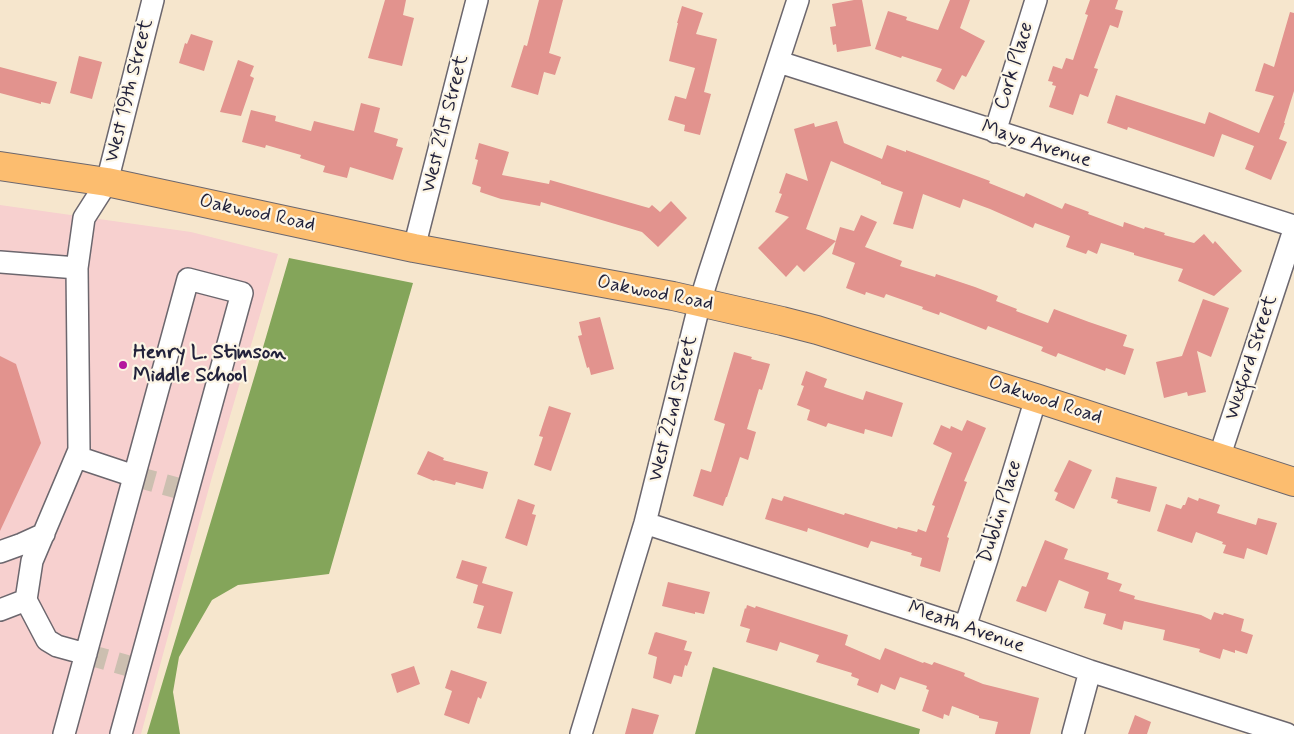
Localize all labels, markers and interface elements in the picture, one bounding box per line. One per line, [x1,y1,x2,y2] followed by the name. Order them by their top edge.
[101,17,159,165] street label: West 19th Street
[990,19,1040,113] street label: Cork Place
[417,53,475,195] street label: West 21st Street
[978,116,1094,174] street label: Mayo Avenue
[197,190,317,238] street label: Oakwood Road
[595,271,715,317] street label: Oakwood Road
[1221,293,1283,423] street label: Wexford Street
[644,334,704,484] street label: West 22nd Street
[133,342,286,389] place label: Henry L. Stimson Middle School
[117,359,129,371] marker: Henry L. Stimson Middle School
[985,371,1105,431] street label: Oakwood Road
[974,458,1028,566] street label: Dublin Place
[904,597,1028,659] street label: Meath Avenue

